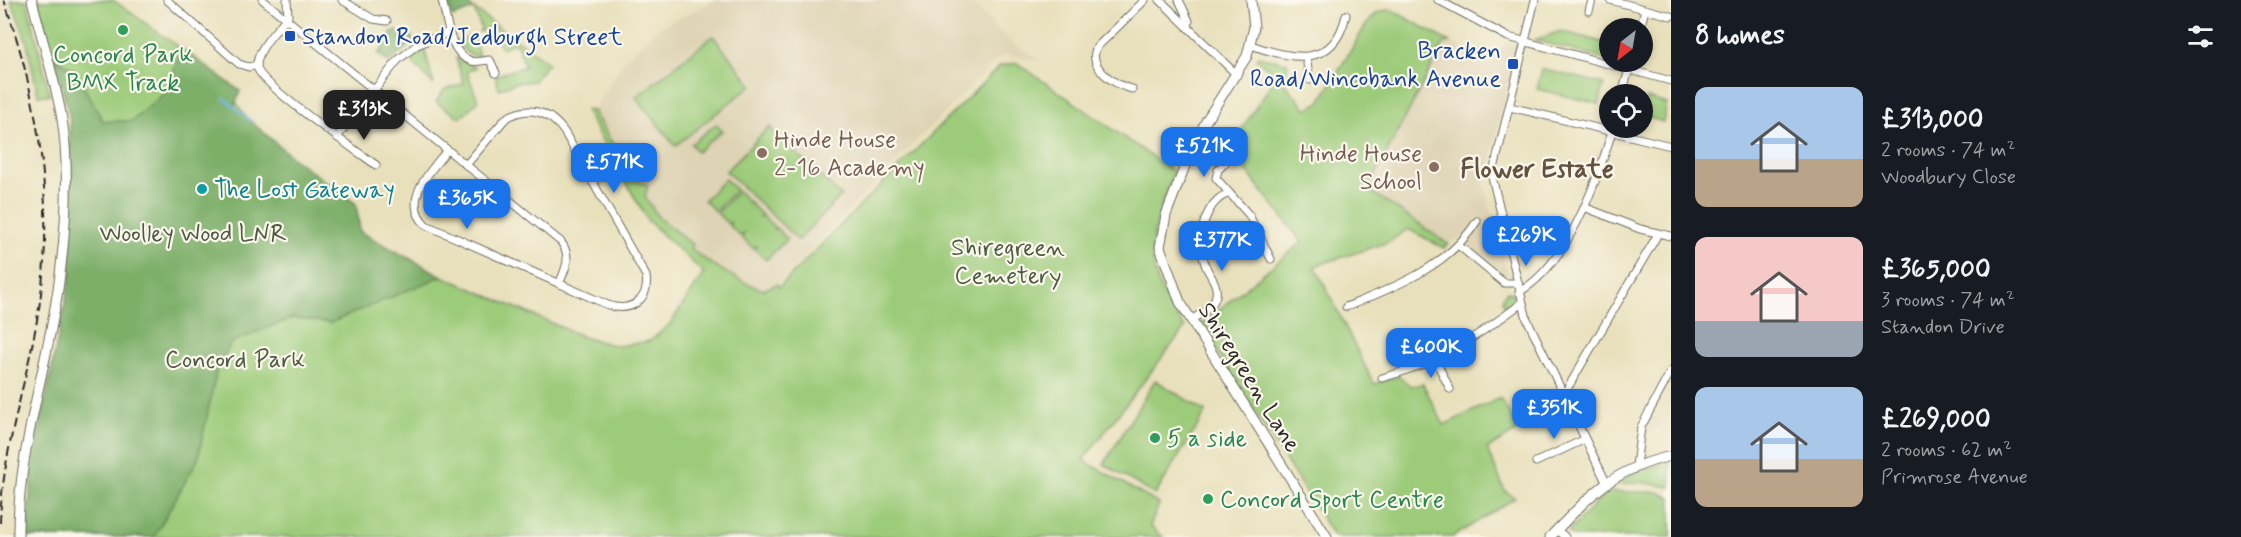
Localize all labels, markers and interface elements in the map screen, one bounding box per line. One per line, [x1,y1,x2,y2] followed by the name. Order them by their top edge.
[1599,18,1653,72] north arrow
[1599,18,1653,138] map controls
[1695,19,1785,53] text: 8 homes
[2184,20,2217,53] icon: filters
[302,22,622,56] place label: Standon Road/Jedburgh Street
[116,23,130,37] marker: Concord Park BMX Track
[283,29,297,43] marker: Standon Road/Jedburgh Street
[1250,36,1501,95] place label: Bracken Road/Wincobank Avenue
[53,40,193,99] place label: Concord Park BMX Track
[1506,57,1520,71] marker: Bracken Road/Wincobank Avenue
[1599,84,1653,138] button: locate
[322,90,406,141] pin: £313K
[337,96,391,123] text: £313K
[1881,103,1983,137] text: £313,000
[1743,111,1815,183] icon: home
[774,125,925,184] place label: Hinde House 2-16 Academy
[1162,127,1246,178] pin: £521K
[1175,133,1233,160] text: £521K
[1881,137,2015,164] text: 2 rooms · 74 m²
[1300,139,1422,198] place label: Hinde House School
[572,143,656,194] pin: £571K
[755,146,769,160] marker: Hinde House 2-16 Academy
[585,149,643,176] text: £571K
[1460,153,1614,187] district label: Flower Estate
[1427,160,1441,174] marker: Hinde House School
[1881,164,2016,191] text: Woodbury Close
[214,175,395,206] place label: The Lost Gateway
[425,179,509,230] pin: £365K
[195,182,209,196] marker: The Lost Gateway
[437,185,497,212] text: £365K
[1484,216,1568,267] pin: £269K
[99,219,287,250] park label: Woolley Wood LNR
[1180,221,1264,272] pin: £377K
[1496,222,1556,249] text: £269K
[1193,227,1251,254] text: £377K
[951,233,1065,292] park label: Shiregreen Cemetery
[1881,253,1991,287] text: £365,000
[1743,261,1815,333] icon: home
[1881,287,2015,314] text: 3 rooms · 74 m²
[1190,297,1307,459] street label: Shiregreen Lane
[1881,314,2005,341] text: Standon Drive
[1389,328,1473,379] pin: £600K
[1400,334,1462,361] text: £600K
[165,345,305,376] park label: Concord Park
[1512,389,1596,440] pin: £351K
[1526,395,1582,422] text: £351K
[1881,403,1991,437] text: £269,000
[1743,411,1815,483] icon: home
[1167,424,1247,455] place label: 5 a side
[1148,431,1162,445] marker: 5 a side
[1881,437,2012,464] text: 2 rooms · 62 m²
[1881,464,2028,491] text: Primrose Avenue
[1220,485,1444,516] place label: Concord Sport Centre
[1201,492,1215,506] marker: Concord Sport Centre

